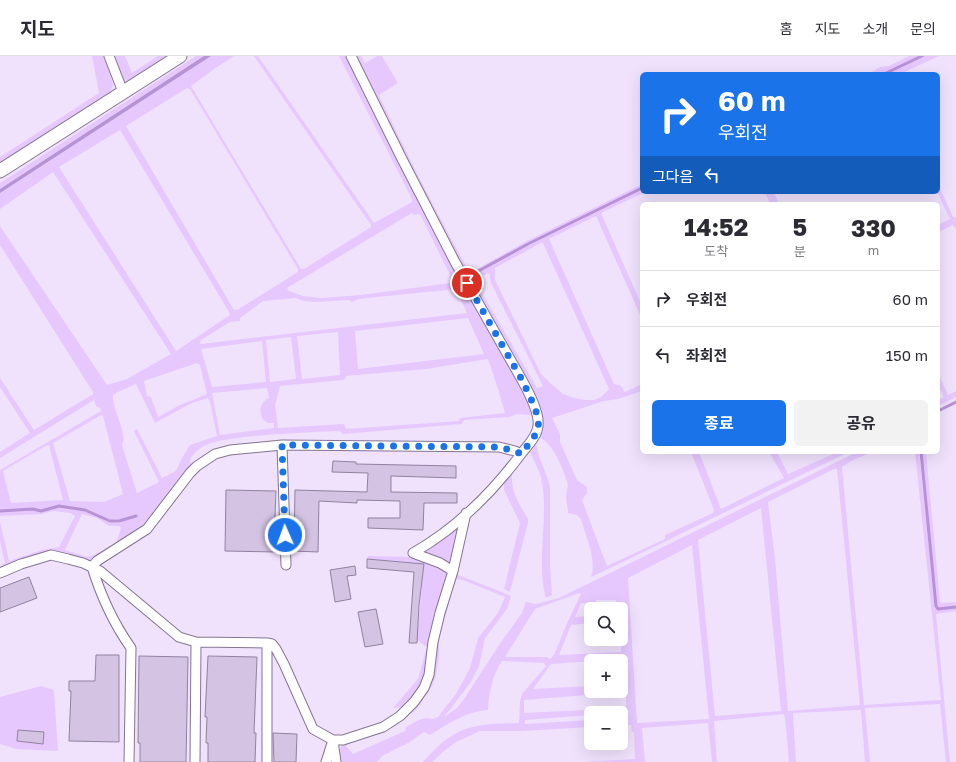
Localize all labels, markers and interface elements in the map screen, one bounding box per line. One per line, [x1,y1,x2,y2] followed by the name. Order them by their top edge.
[20,17,55,40] text: 지도
[780,20,793,37] text: 홈
[815,20,840,37] text: 지도
[862,20,888,37] text: 소개
[910,20,936,37] text: 문의
[718,84,785,117] text: 60 m
[652,88,704,140] icon: right
[718,121,768,143] text: 우회전
[701,164,723,186] icon: left
[652,167,693,185] text: 그다음
[684,212,748,241] text: 14:52
[792,212,807,241] text: 5
[851,213,896,242] text: 330
[868,242,879,258] text: m
[704,243,728,259] text: 도착
[794,243,806,259] text: 분
[450,266,484,300] pin
[456,272,478,294] icon: arrive
[652,288,674,310] icon: right
[686,290,727,308] text: 우회전
[893,290,928,308] text: 60 m
[652,344,674,366] icon: left
[686,346,727,364] text: 좌회전
[886,346,928,364] text: 150 m
[652,400,786,446] button: 종료
[794,400,928,446] button: 공유
[264,514,306,556] position arrow
[584,602,628,750] map controls
[584,602,628,646] button: search
[584,654,628,698] button: +
[584,706,628,750] button: −

